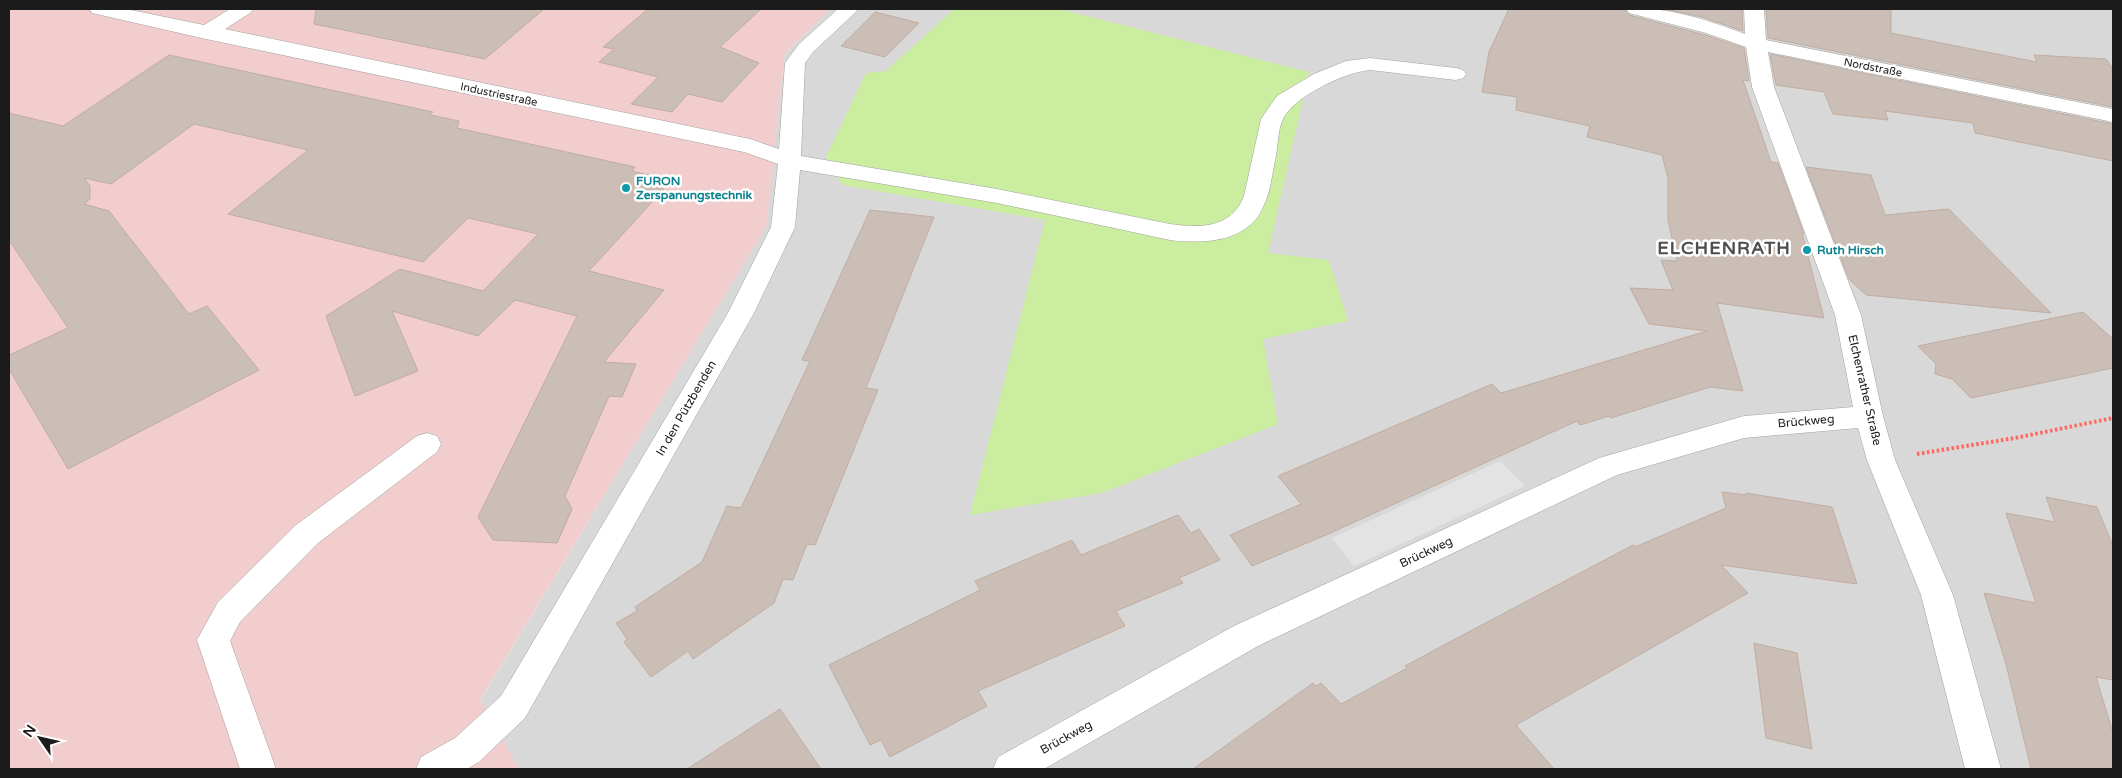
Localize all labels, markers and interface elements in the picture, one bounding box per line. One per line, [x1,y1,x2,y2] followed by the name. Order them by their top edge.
[1843,55,1903,80] street label: Nordstraße
[459,80,539,109] street label: Industriestraße
[636,174,753,203] place label: FURON Zerspanungstechnik
[620,182,632,194] marker: FURON Zerspanungstechnik
[1657,237,1791,259] district label: ELCHENRATH
[1817,243,1884,257] place label: Ruth Hirsch
[1801,244,1813,256] marker: Ruth Hirsch
[1845,333,1885,447] street label: Elchenrather Straße
[653,358,719,458] street label: In den Pützbenden
[1777,412,1835,430] street label: Brückweg
[1397,534,1455,570] street label: Brückweg
[15,713,65,763] north arrow
[1038,717,1094,757] street label: Brückweg
[19,722,40,740] text: N

